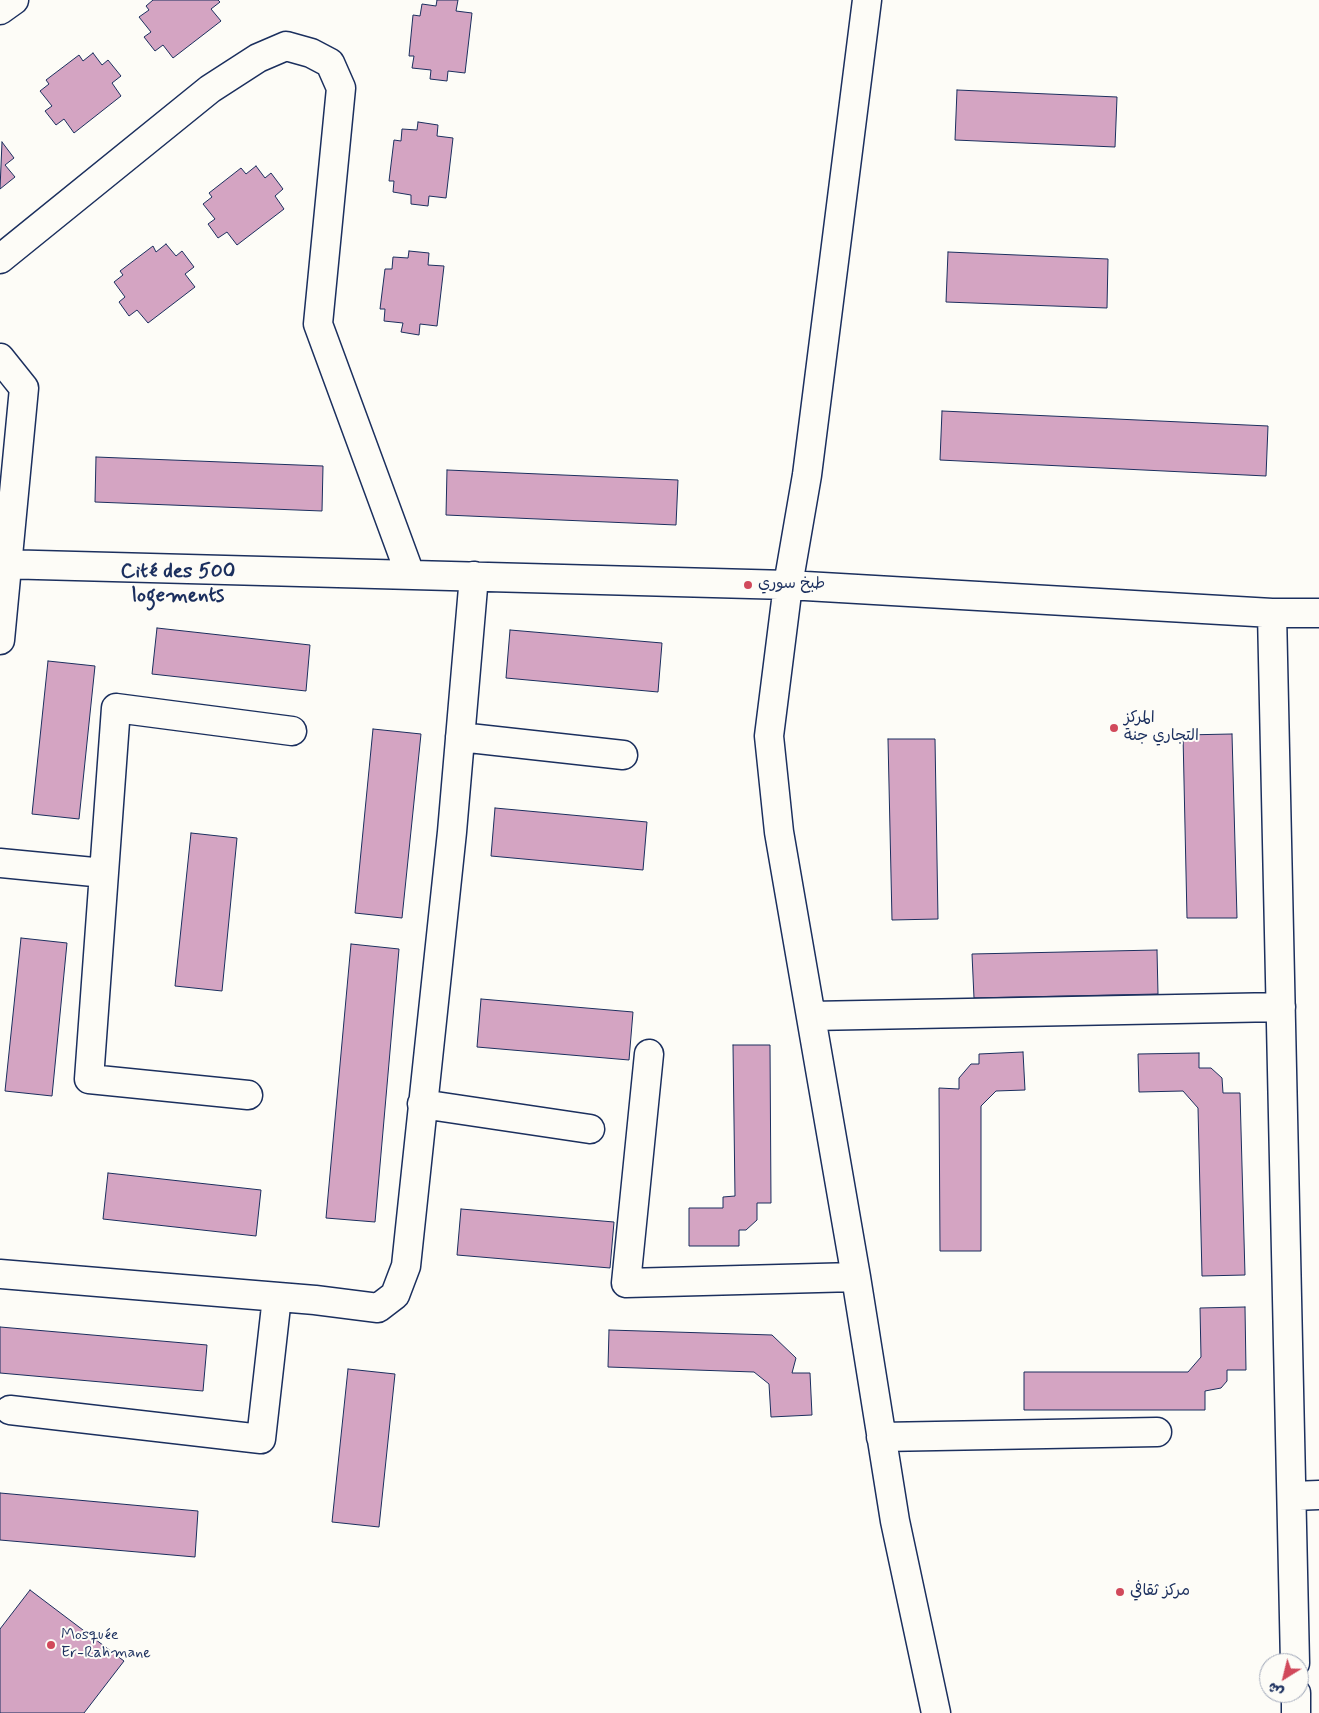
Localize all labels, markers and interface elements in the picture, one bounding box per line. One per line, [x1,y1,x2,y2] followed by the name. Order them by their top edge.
[121,560,235,610] district label: Cité des 500 logements
[758,575,825,595] place label: طبخ سوري
[742,579,754,591] marker: طبخ سوري
[1124,709,1199,747] place label: المركز التجاري جنة
[1108,722,1120,734] marker: المركز التجاري جنة
[1130,1582,1190,1602] place label: مركز ثقافي
[1114,1586,1126,1598] marker: مركز ثقافي
[61,1626,151,1664] place label: Mosquée Er-Rahmane
[45,1639,57,1651] marker: Mosquée Er-Rahmane
[1259,1653,1309,1703] north arrow
[1264,1678,1287,1701] text: ش

